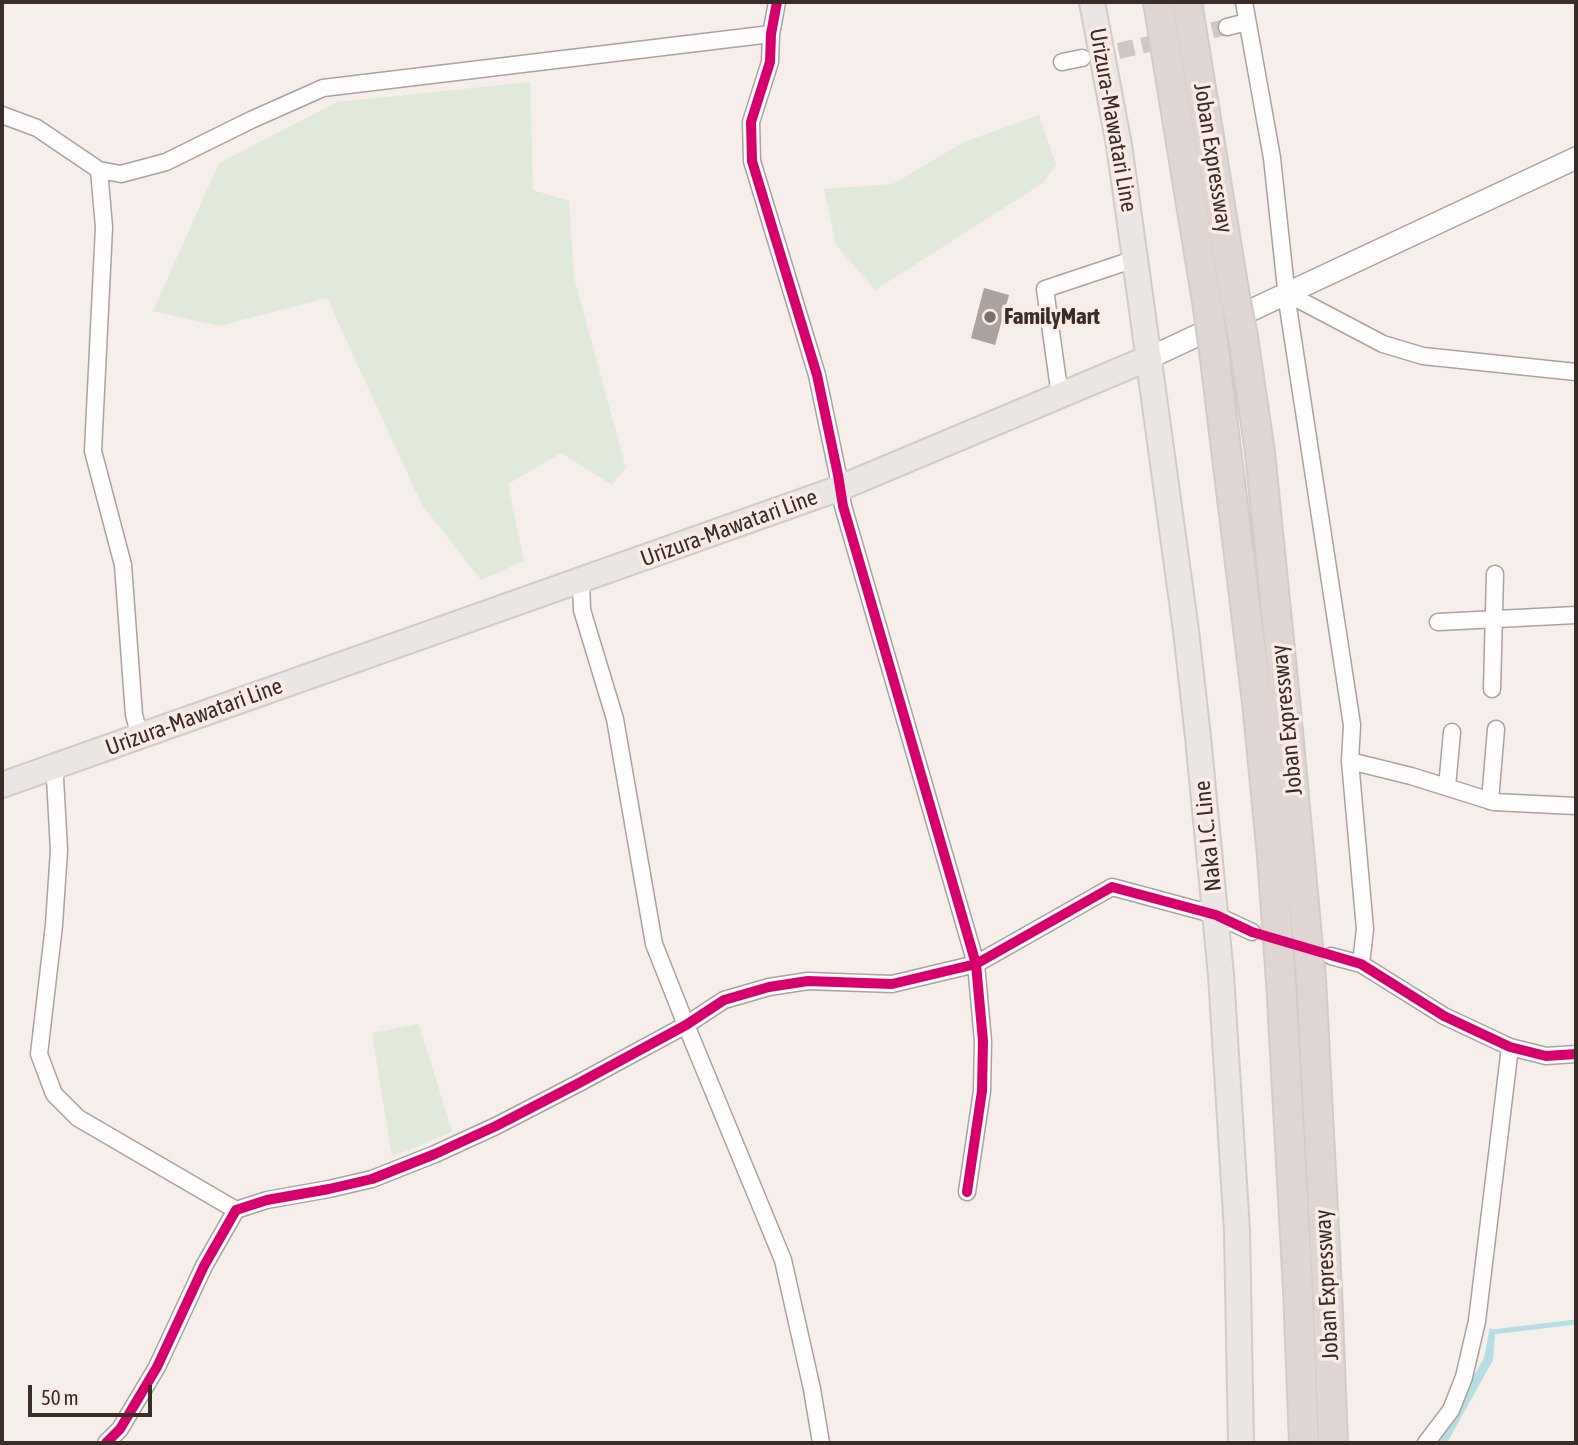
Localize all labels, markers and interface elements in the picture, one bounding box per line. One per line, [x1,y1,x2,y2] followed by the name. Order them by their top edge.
[1083,26,1143,214] street label: Urizura-Mawatari Line
[1188,81,1238,235] street label: Joban Expressway
[1004,303,1100,331] place label: FamilyMart
[982,309,998,325] marker: FamilyMart
[637,483,821,573] street label: Urizura-Mawatari Line
[1265,643,1309,797] street label: Joban Expressway
[102,672,286,762] street label: Urizura-Mawatari Line
[1188,779,1228,893] street label: Naka I.C. Line
[1309,1209,1345,1361] street label: Joban Expressway
[32,1372,156,1416] scale bar
[41,1385,79,1409] text: 50 m

